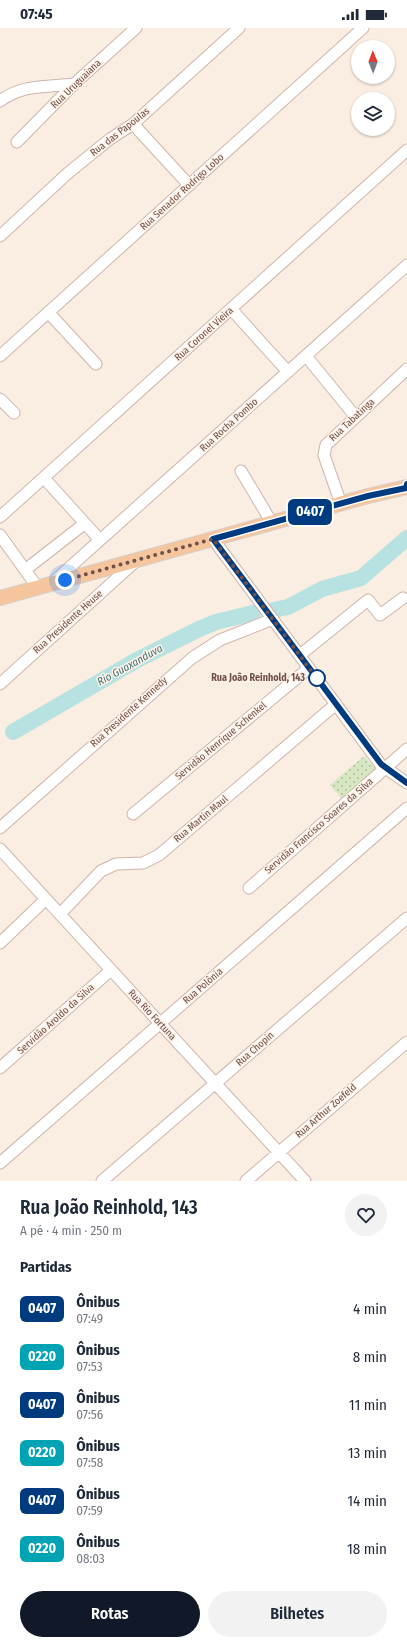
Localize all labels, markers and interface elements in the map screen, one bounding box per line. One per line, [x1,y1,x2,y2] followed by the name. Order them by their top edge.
[20,5,53,23] text: 07:45
[351,40,395,84] north arrow
[351,40,395,136] map controls
[49,57,104,111] street label: Rua Uruguaiana
[351,92,395,136] button: layers
[88,105,152,159] street label: Rua das Papoulas
[138,151,226,233] street label: Rua Senador Rodrigo Lobo
[172,304,236,364] street label: Rua Coronel Vieira
[198,396,260,454] street label: Rua Rocha Pombo
[327,396,377,444] street label: Rua Tabatinga
[282,499,338,525] line badge: 0407
[296,503,324,520] text: 0407
[55,570,75,590] your location
[31,588,105,656] street label: Rua Presidente Heuse
[95,641,165,688] water label: Rio Guaxanduva
[308,669,326,687] marker: Rua João Reinhold, 143
[211,672,305,684] place label: Rua João Reinhold, 143
[88,674,170,750] street label: Rua Presidente Kennedy
[173,699,269,783] street label: Servidão Henrique Schenkel
[262,775,376,876] street label: Servidão Francisco Soares da Silva
[172,793,231,845] street label: Rua Martin Maul
[181,965,225,1006] street label: Rua Polônia
[15,981,97,1057] street label: Servidão Aroldo da Silva
[125,987,179,1043] street label: Rua Rio Fortuna
[233,1029,277,1069] street label: Rua Chopin
[293,1081,359,1141] street label: Rua Arthur Zoefeld
[345,1194,387,1236] button: heart
[20,1196,198,1219] text: Rua João Reinhold, 143
[20,1223,122,1238] text: A pé · 4 min · 250 m
[20,1258,72,1276] text: Partidas
[76,1293,120,1311] text: Ônibus
[28,1300,56,1317] text: 0407
[353,1300,387,1318] text: 4 min
[76,1311,103,1326] text: 07:49
[76,1341,120,1359] text: Ônibus
[28,1348,56,1365] text: 0220
[353,1348,387,1366] text: 8 min
[76,1359,103,1374] text: 07:53
[76,1389,120,1407] text: Ônibus
[28,1396,56,1413] text: 0407
[349,1396,387,1414] text: 11 min
[76,1407,103,1422] text: 07:56
[76,1437,120,1455] text: Ônibus
[28,1444,56,1461] text: 0220
[348,1444,387,1462] text: 13 min
[76,1455,103,1470] text: 07:58
[76,1485,120,1503] text: Ônibus
[28,1492,56,1509] text: 0407
[347,1492,387,1510] text: 14 min
[76,1503,103,1518] text: 07:59
[76,1533,120,1551] text: Ônibus
[28,1540,56,1557] text: 0220
[347,1540,387,1558] text: 18 min
[76,1551,105,1566] text: 08:03
[20,1591,200,1637] button: Rotas
[208,1591,387,1637] button: Bilhetes

